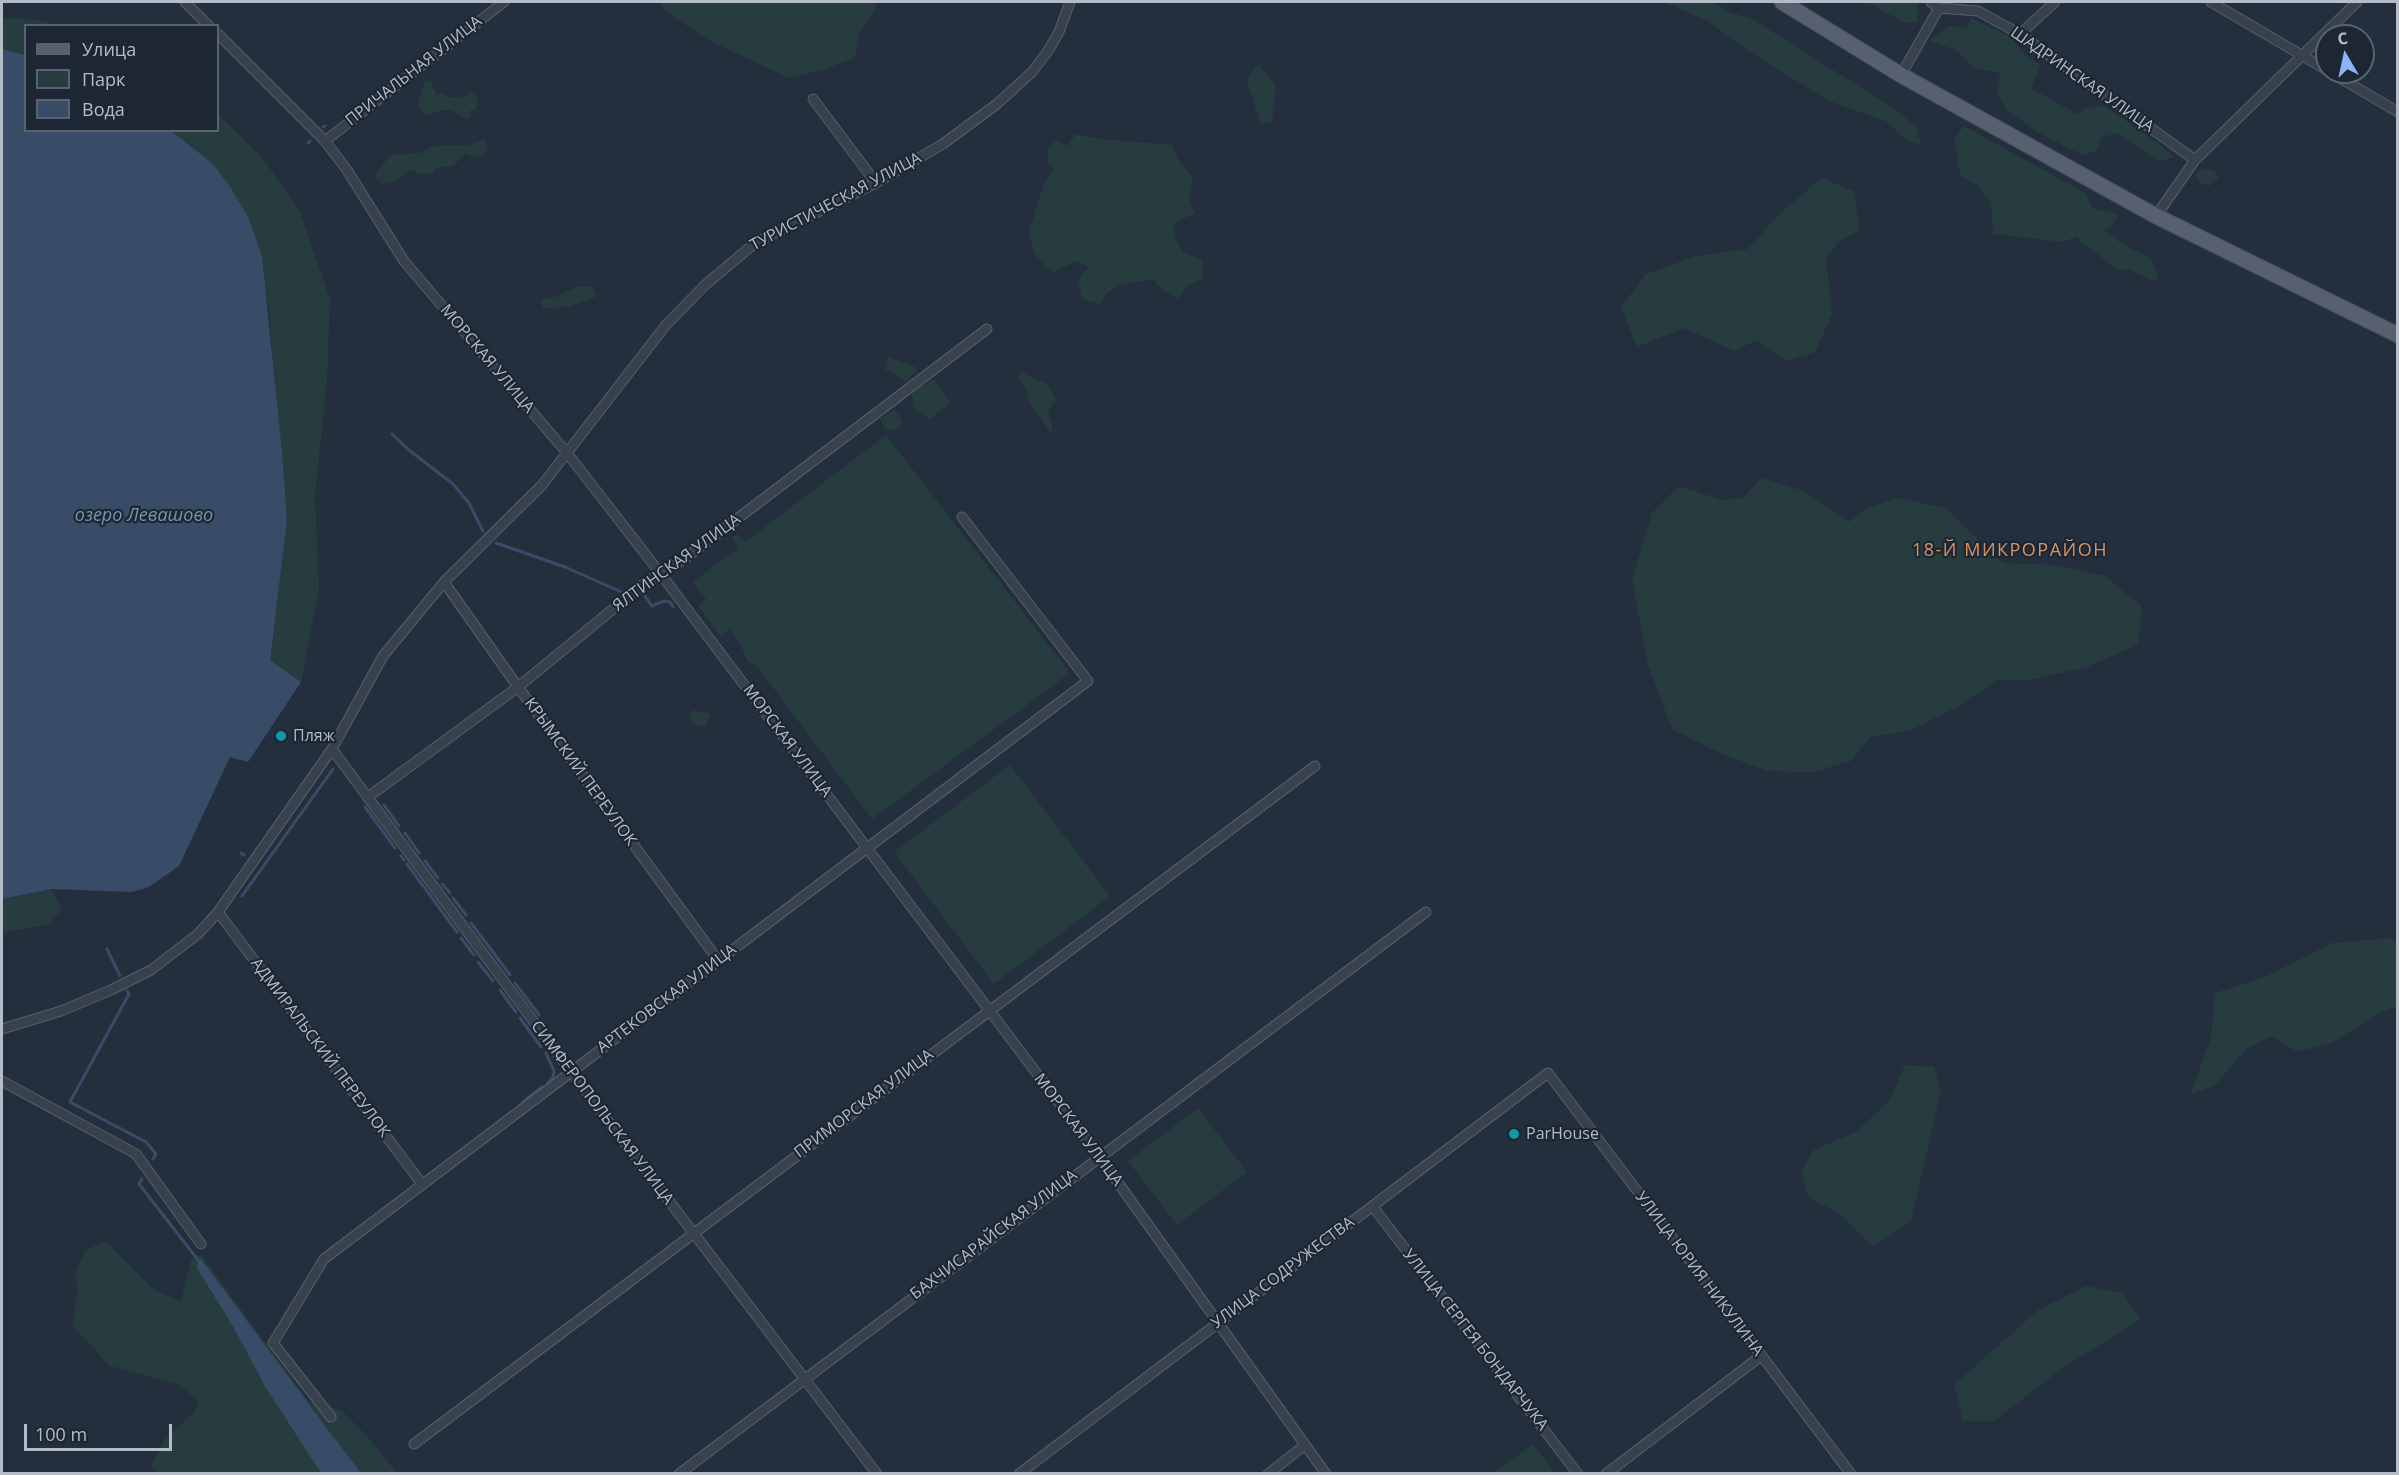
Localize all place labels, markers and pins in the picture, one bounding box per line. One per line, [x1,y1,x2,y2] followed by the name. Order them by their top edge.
[293,726,334,746] place label: Пляж
[274,729,288,743] marker: Пляж
[1526,1124,1599,1144] place label: ParHouse
[1507,1127,1521,1141] marker: ParHouse

